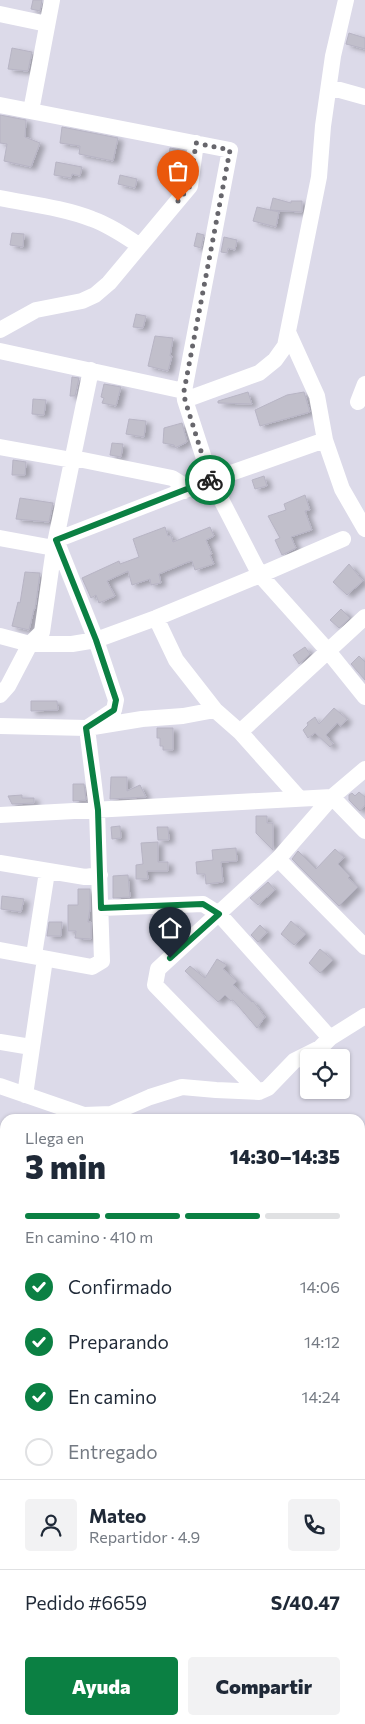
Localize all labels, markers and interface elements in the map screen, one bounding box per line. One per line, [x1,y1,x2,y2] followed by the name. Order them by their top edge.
[157,150,199,201] pin
[164,157,192,185] icon: bag
[185,455,235,505] courier
[196,466,224,494] icon: bike
[149,907,191,958] pin
[156,914,184,942] icon: home
[300,1049,350,1099] map controls
[300,1049,350,1099] button: locate
[25,1128,84,1147] text: Llega en
[230,1145,340,1168] text: 14:30–14:35
[25,1146,106,1186] text: 3 min
[25,1227,153,1246] text: En camino · 410 m
[25,1273,53,1301] icon: check
[68,1275,172,1298] text: Confirmado
[300,1277,340,1296] text: 14:06
[25,1328,53,1356] icon: check
[68,1330,169,1353] text: Preparando
[304,1332,340,1351] text: 14:12
[25,1383,53,1411] icon: check
[68,1385,157,1408] text: En camino
[302,1387,340,1406] text: 14:24
[68,1440,158,1463] text: Entregado
[25,1499,77,1551] button: person
[288,1499,340,1551] button: phone
[89,1504,146,1527] text: Mateo
[89,1527,200,1546] text: Repartidor · 4.9
[25,1591,147,1614] text: Pedido #6659
[271,1591,340,1614] text: S/40.47
[25,1657,178,1715] button: Ayuda
[188,1657,340,1715] button: Compartir

